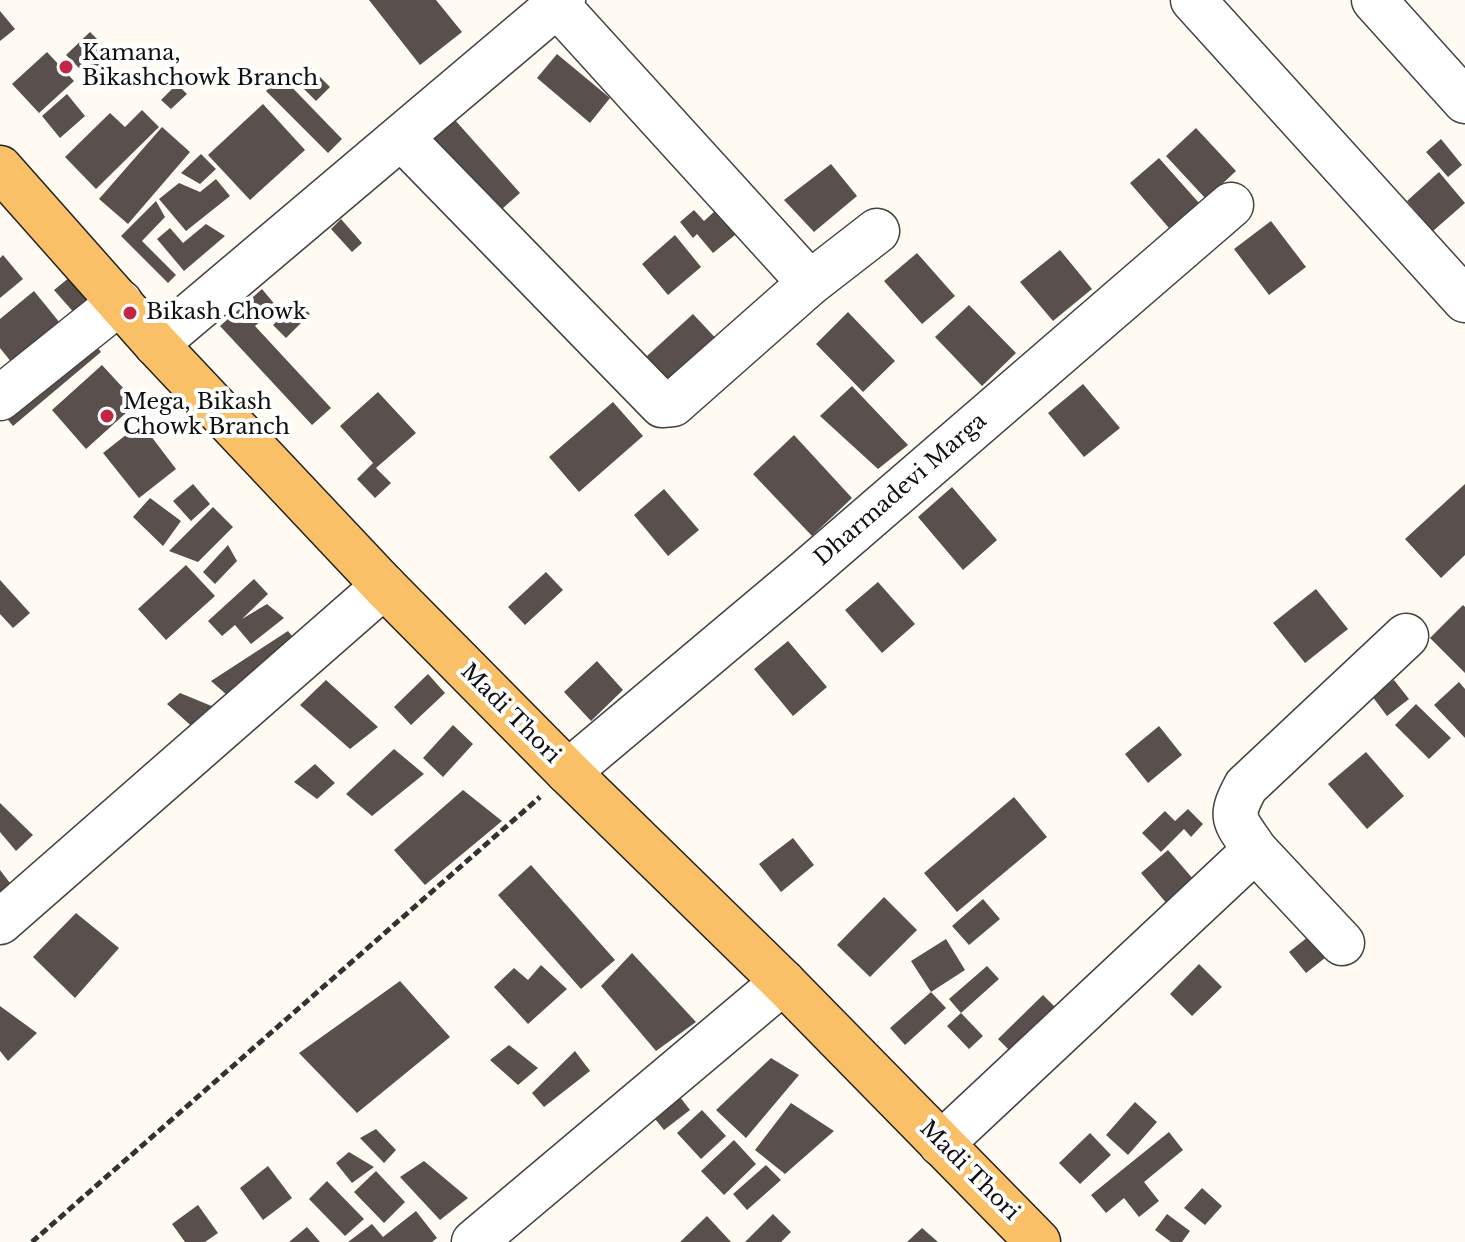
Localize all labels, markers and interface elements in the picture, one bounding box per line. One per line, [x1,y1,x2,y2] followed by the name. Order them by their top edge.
[82,41,318,92] place label: Kamana, Bikashchowk Branch
[57,58,75,76] marker: Kamana, Bikashchowk Branch
[146,300,306,326] place label: Bikash Chowk
[121,304,139,322] marker: Bikash Chowk
[123,390,290,442] place label: Mega, Bikash Chowk Branch
[98,407,116,425] marker: Mega, Bikash Chowk Branch
[810,408,992,572] street label: Dharmadevi Marga
[455,659,565,769] street label: Madi Thori
[914,1116,1024,1226] street label: Madi Thori

